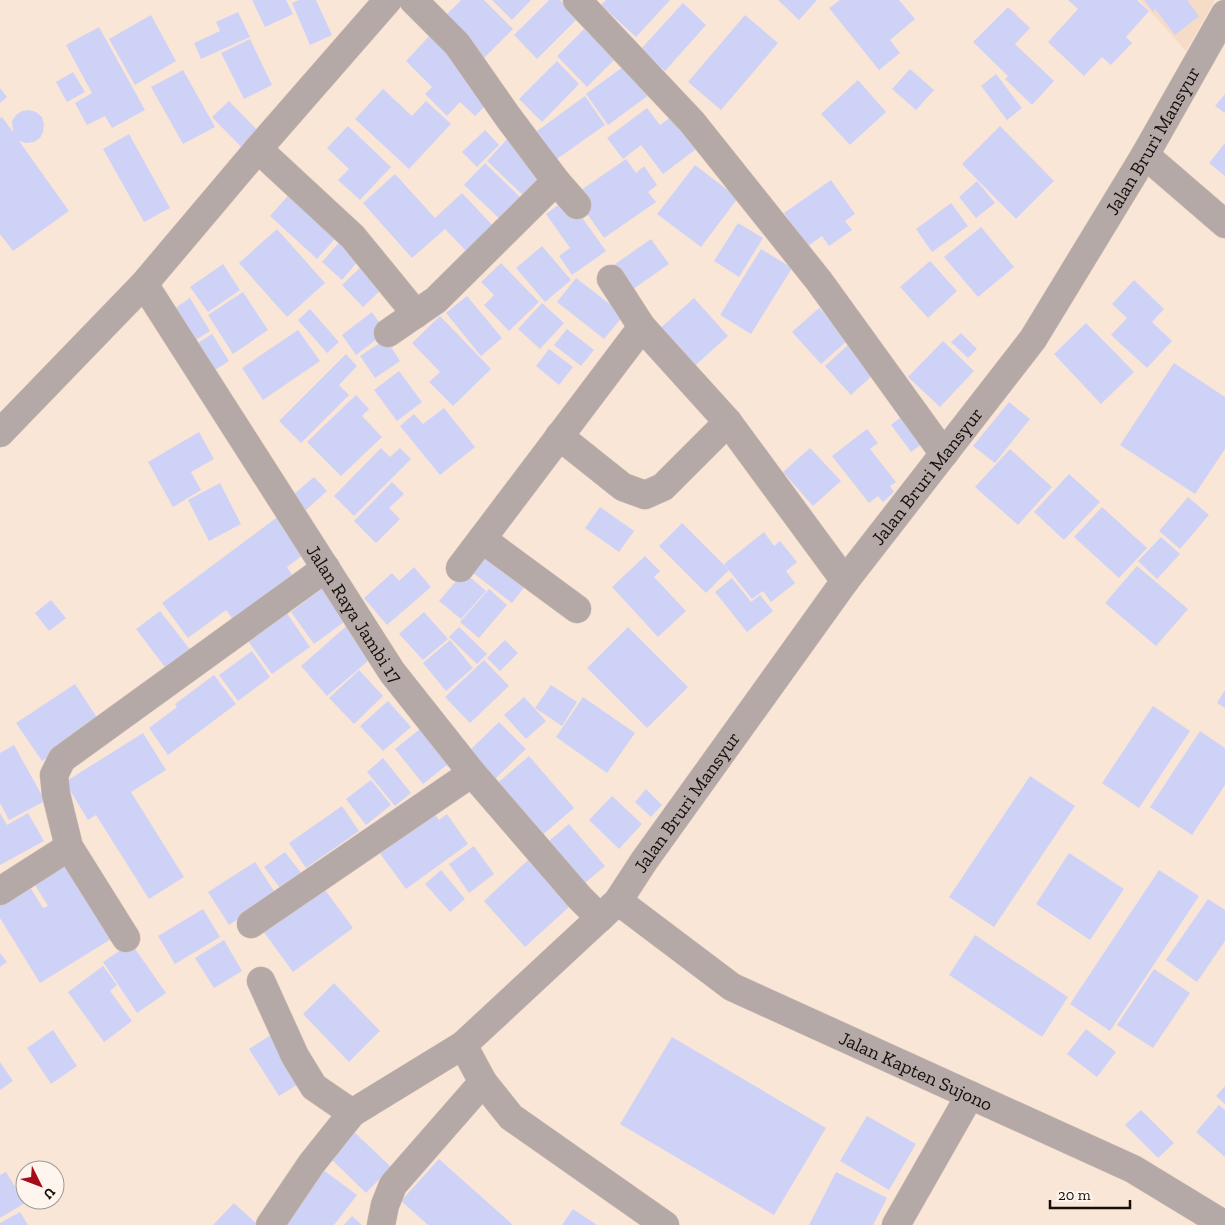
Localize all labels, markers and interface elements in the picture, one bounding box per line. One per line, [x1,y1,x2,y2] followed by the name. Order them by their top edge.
[1100,63,1205,219] street label: Jalan Bruri Mansyur
[866,403,988,550] street label: Jalan Bruri Mansyur
[301,540,407,688] street label: Jalan Raya Jambi 17
[629,727,745,877] street label: Jalan Bruri Mansyur
[836,1026,996,1116] street label: Jalan Kapten Sujono
[15,1160,65,1210] north arrow
[1050,1178,1130,1210] scale bar
[40,1184,59,1203] text: U
[1058,1186,1091,1204] text: 20 m

